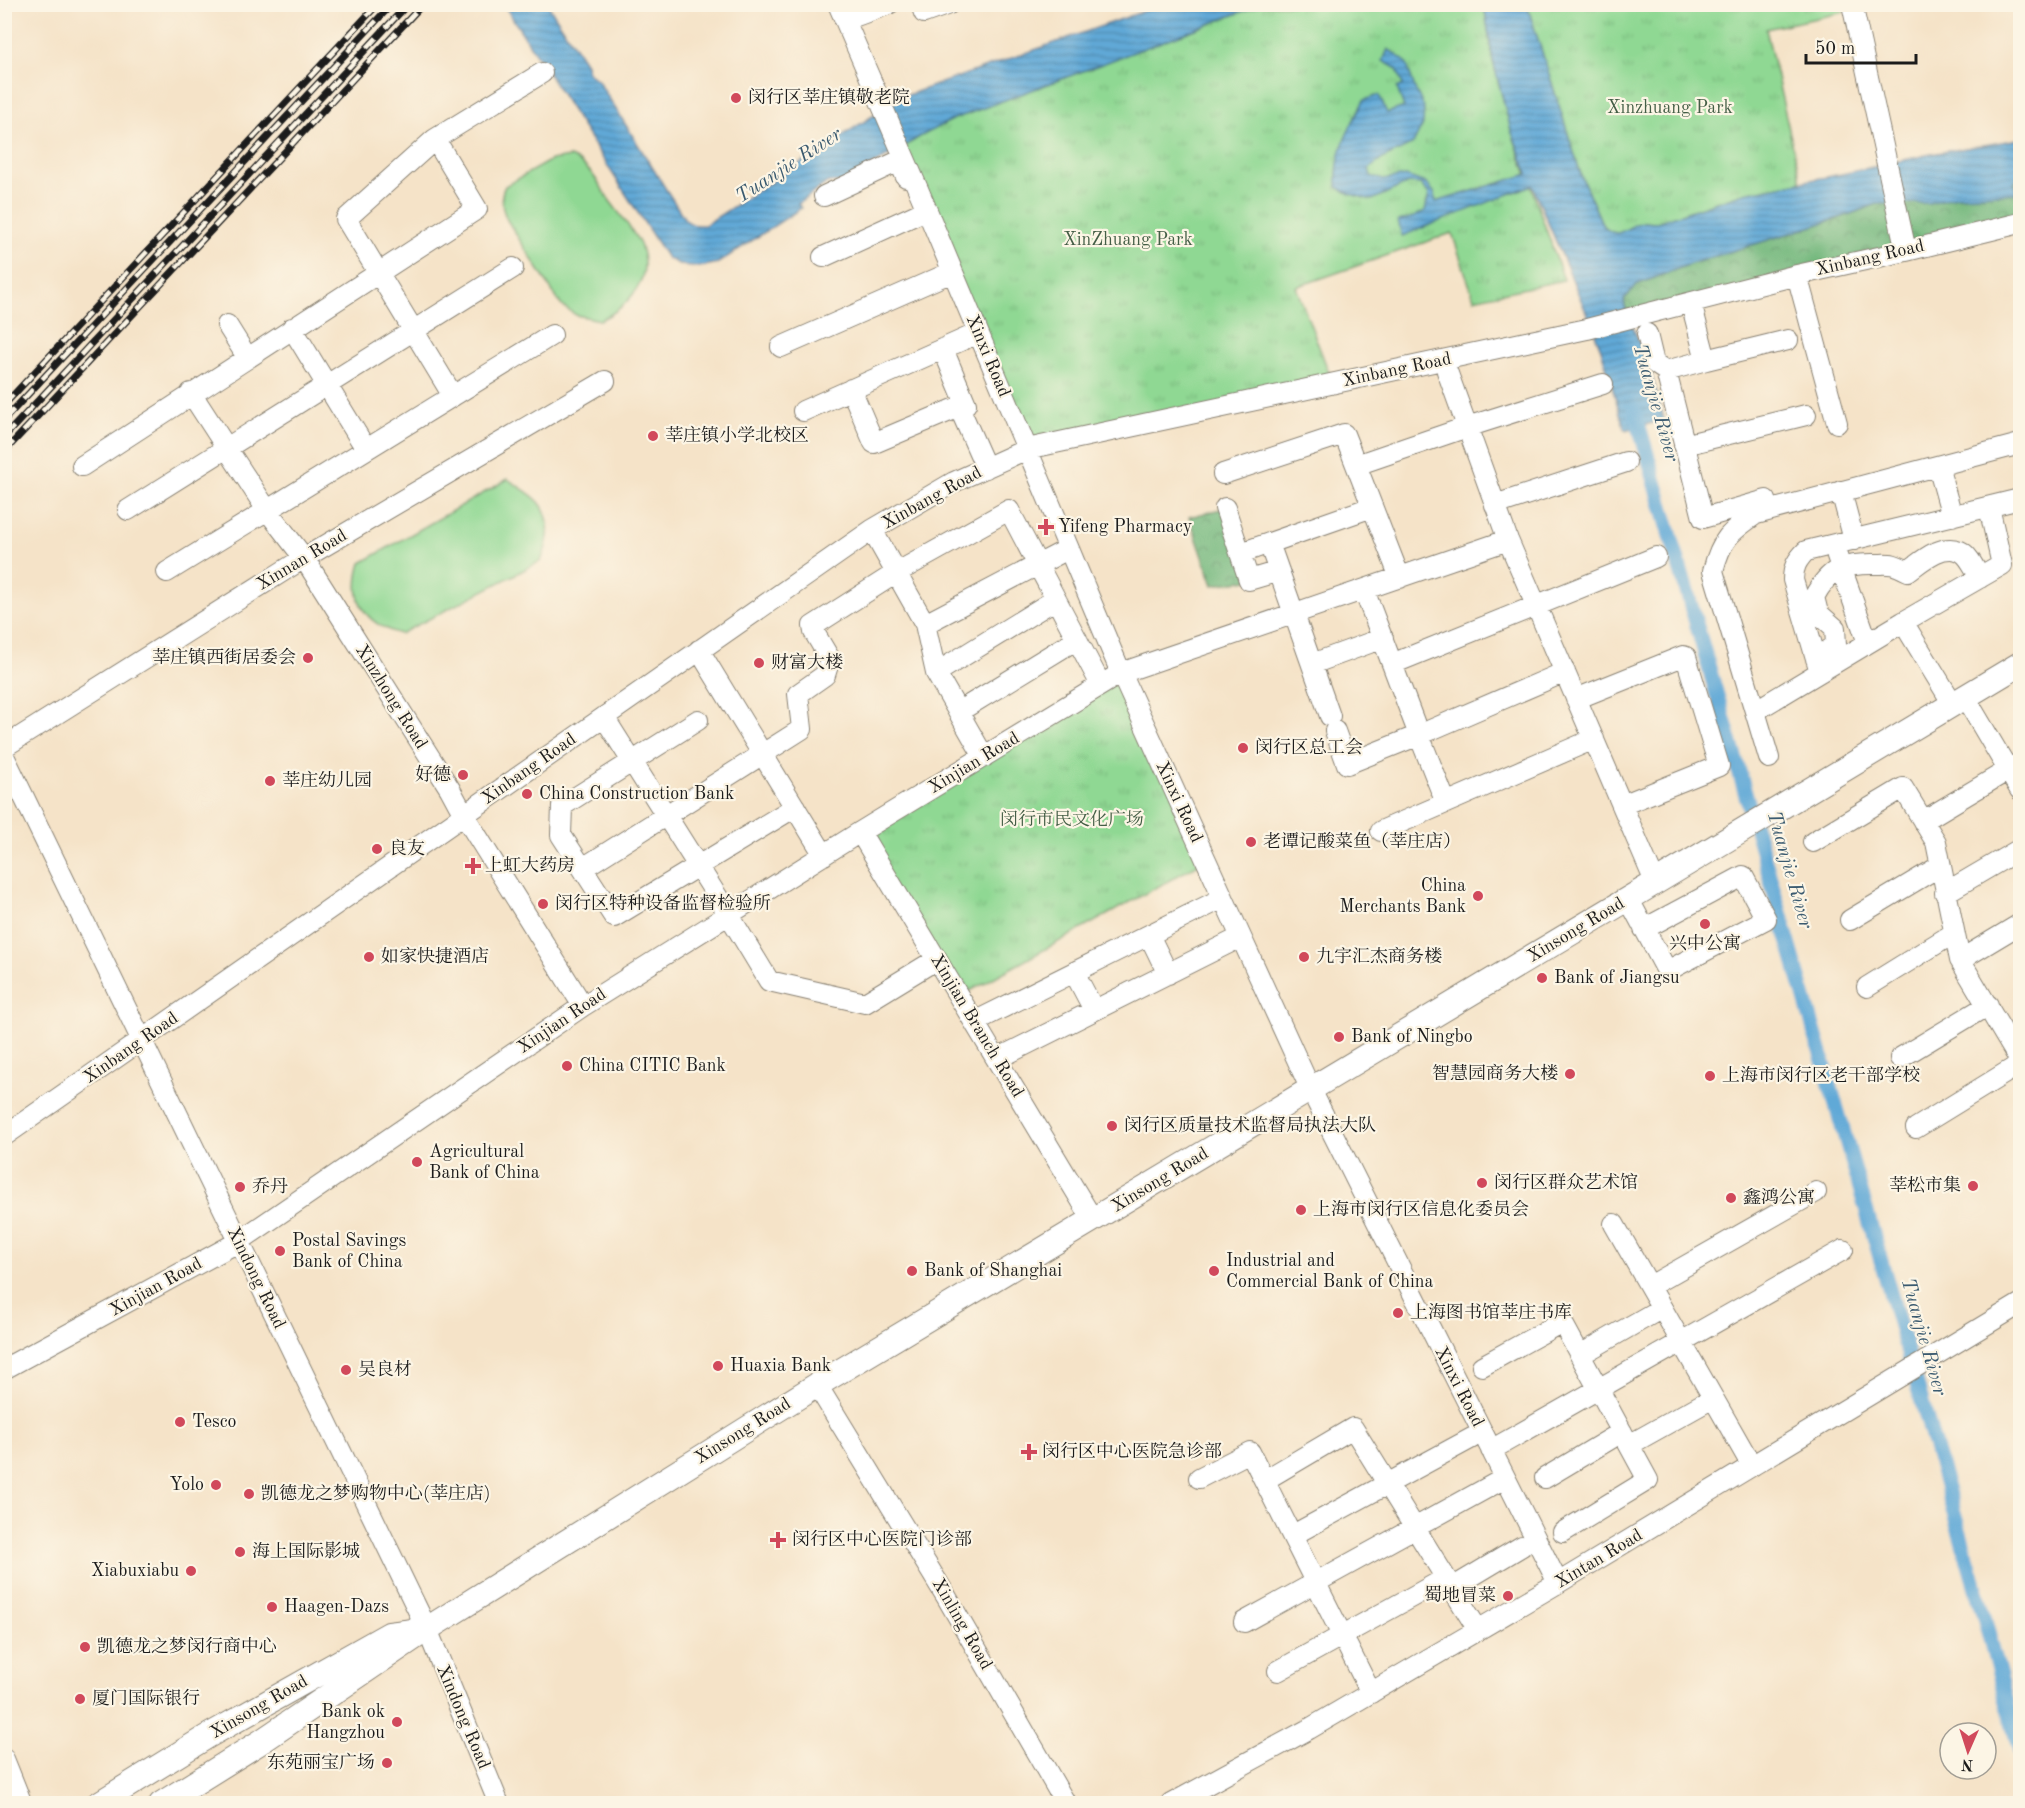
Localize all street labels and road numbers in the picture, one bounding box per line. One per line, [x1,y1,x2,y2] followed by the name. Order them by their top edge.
[1814,237,1926,279] street label: Xinbang Road
[963,312,1013,400] street label: Xinxi Road
[1341,350,1453,390] street label: Xinbang Road
[879,463,985,533] street label: Xinbang Road
[254,526,350,594] street label: Xinnan Road
[352,642,430,752] street label: Xinzhong Road
[925,729,1023,797] street label: Xinjian Road
[478,730,580,808] street label: Xinbang Road
[1152,759,1206,845] street label: Xinxi Road
[1524,894,1628,966] street label: Xinsong Road
[927,951,1027,1101] street label: Xinjian Branch Road
[514,985,610,1057] street label: Xinjian Road
[80,1009,182,1087] street label: Xinbang Road
[1108,1144,1212,1216] street label: Xinsong Road
[224,1224,288,1332] street label: Xindong Road
[107,1254,205,1320] street label: Xinjian Road
[1431,1344,1487,1430] street label: Xinxi Road
[692,1394,794,1468] street label: Xinsong Road
[1552,1526,1646,1592] street label: Xintan Road
[929,1575,995,1673] street label: Xinling Road
[433,1662,493,1772] street label: Xindong Road
[207,1672,311,1742] street label: Xinsong Road

